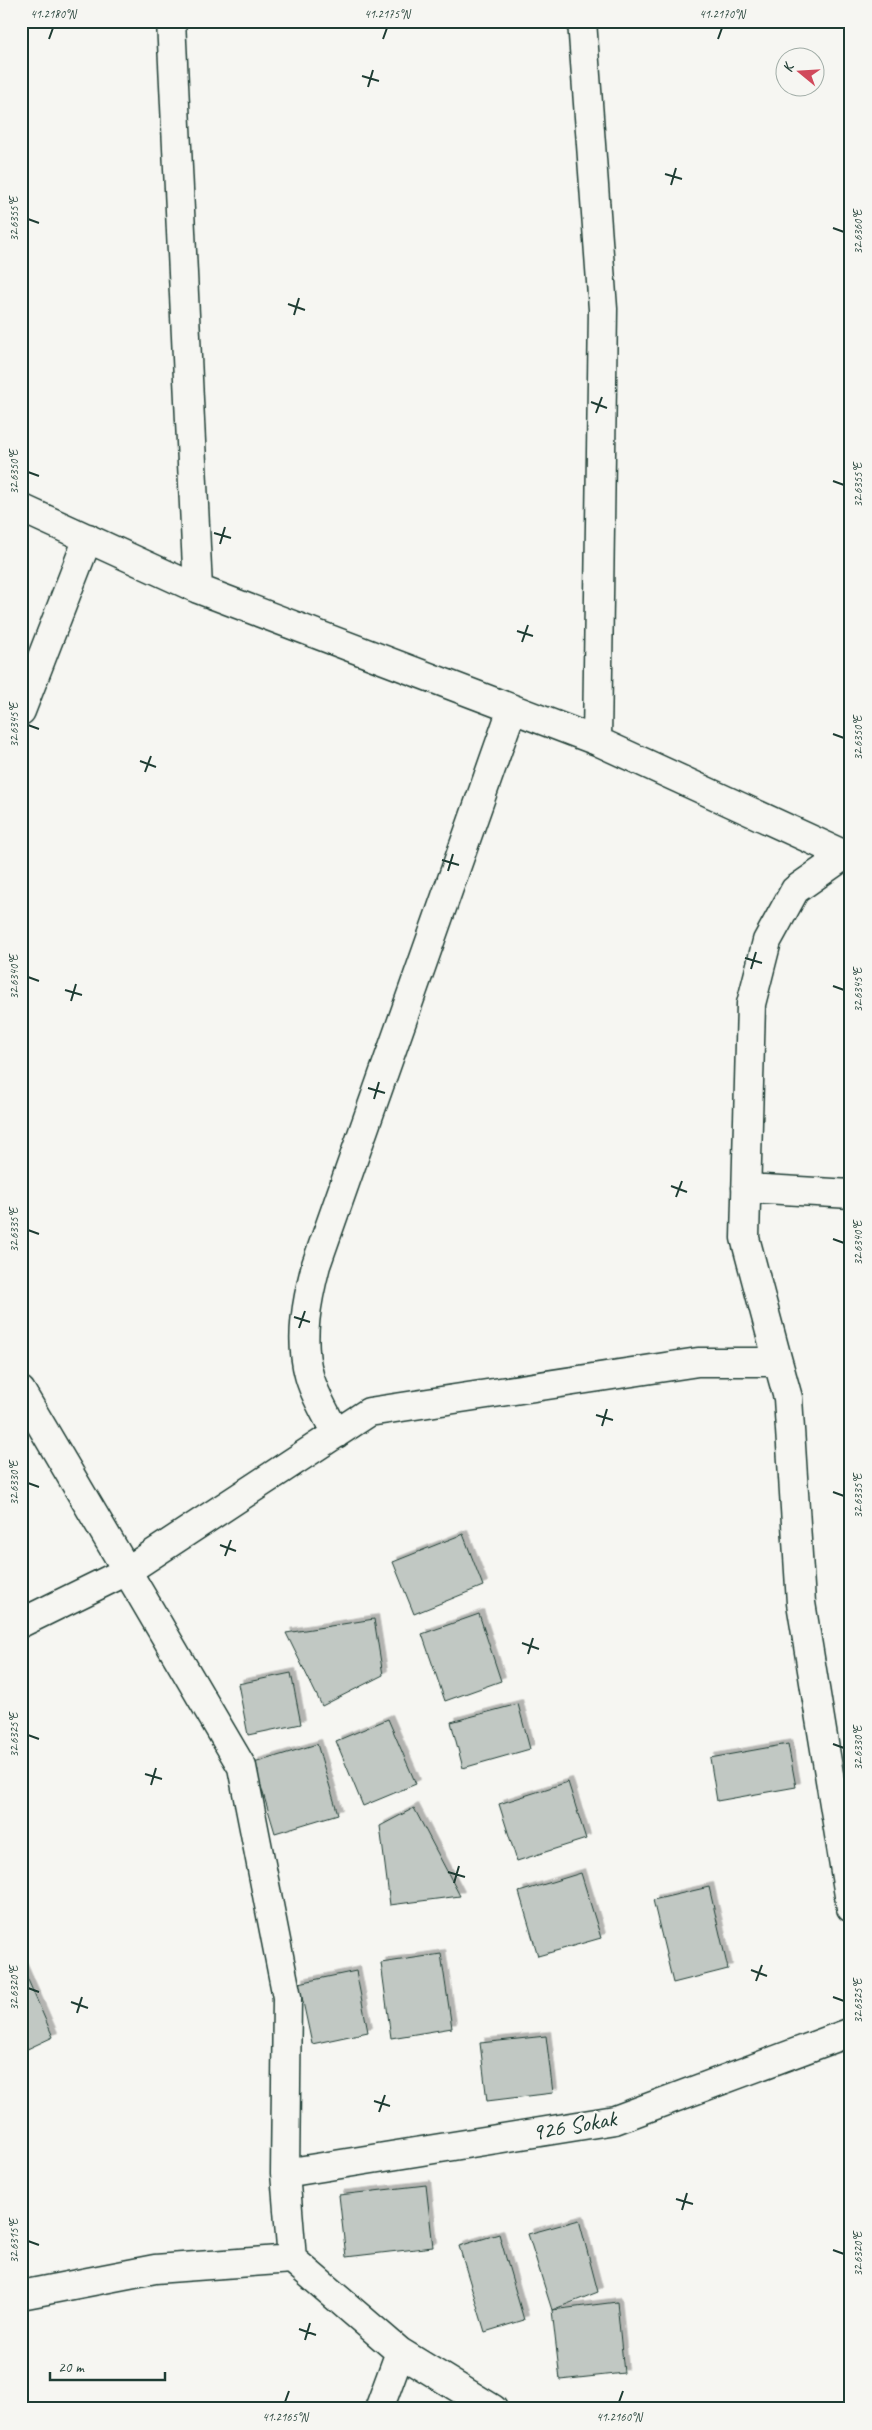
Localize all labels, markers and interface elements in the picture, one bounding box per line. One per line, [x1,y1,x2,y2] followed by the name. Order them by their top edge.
[30,6,77,22] text: 41.2180°N
[364,6,411,22] text: 41.2175°N
[699,6,746,22] text: 41.2170°N
[774,48,824,98] north arrow
[779,59,798,74] text: K
[6,195,22,241] text: 32.6355°E
[850,208,866,254] text: 32.6360°E
[6,448,22,494] text: 32.6350°E
[850,461,866,507] text: 32.6355°E
[6,701,22,747] text: 32.6345°E
[850,714,866,760] text: 32.6350°E
[6,953,22,999] text: 32.6340°E
[850,966,866,1012] text: 32.6345°E
[6,1206,22,1252] text: 32.6335°E
[850,1219,866,1265] text: 32.6340°E
[6,1459,22,1505] text: 32.6330°E
[850,1472,866,1518] text: 32.6335°E
[6,1711,22,1757] text: 32.6325°E
[850,1724,866,1770] text: 32.6330°E
[6,1964,22,2010] text: 32.6320°E
[850,1977,866,2023] text: 32.6325°E
[529,2102,621,2147] street label: 926 Sokak
[6,2217,22,2263] text: 32.6315°E
[850,2230,866,2276] text: 32.6320°E
[50,2350,165,2382] scale bar
[58,2358,85,2377] text: 20 m
[262,2409,309,2425] text: 41.2165°N
[596,2409,643,2425] text: 41.2160°N

